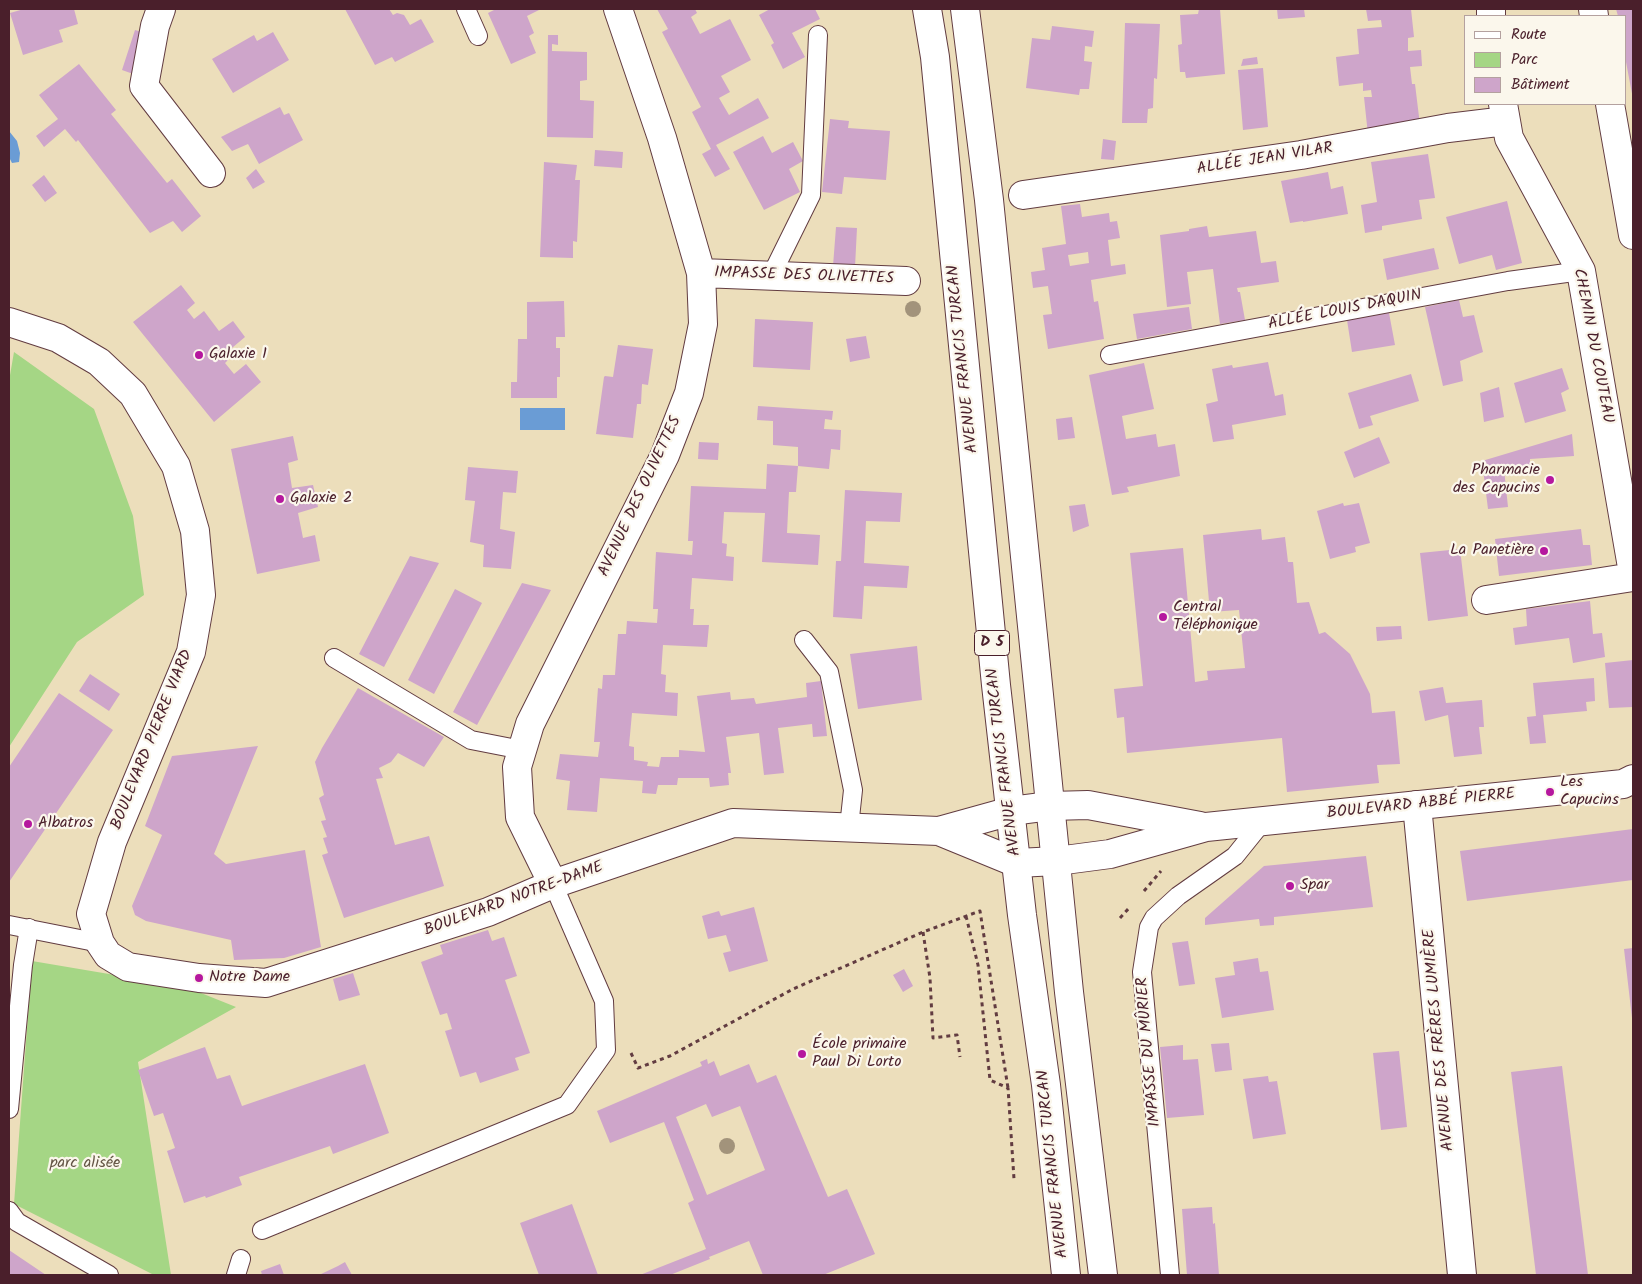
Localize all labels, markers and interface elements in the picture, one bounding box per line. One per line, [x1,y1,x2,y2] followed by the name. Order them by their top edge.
[1464,15,1627,105] legend
[1511,23,1546,47] text: Route
[1511,48,1538,72] text: Parc
[1511,73,1570,97] text: Bâtiment
[1196,140,1334,180] street label: ALLÉE JEAN VILAR
[714,264,894,290] street label: IMPASSE DES OLIVETTES
[945,264,983,454] street label: AVENUE FRANCIS TURCAN
[1568,267,1616,425] street label: CHEMIN DU COUTEAU
[1267,287,1423,335] street label: ALLÉE LOUIS DAQUIN
[209,345,267,365] place label: Galaxie 1
[193,349,205,361] marker: Galaxie 1
[595,414,687,580] street label: AVENUE DES OLIVETTES
[1453,461,1540,499] place label: Pharmacie des Capucins
[1544,474,1556,486] marker: Pharmacie des Capucins
[290,489,352,509] place label: Galaxie 2
[274,493,286,505] marker: Galaxie 2
[1450,541,1534,561] place label: La Panetière
[1538,545,1550,557] marker: La Panetière
[1173,598,1258,636] place label: Central Téléphonique
[1157,611,1169,623] marker: Central Téléphonique
[974,630,1010,656] road number: D 5
[108,647,198,833] street label: BOULEVARD PIERRE VIARD
[984,667,1026,857] street label: AVENUE FRANCIS TURCAN
[1560,773,1619,811] place label: Les Capucins
[1326,786,1516,824] street label: BOULEVARD ABBÉ PIERRE
[1544,786,1556,798] marker: Les Capucins
[38,814,93,834] place label: Albatros
[22,818,34,830] marker: Albatros
[422,859,606,941] street label: BOULEVARD NOTRE-DAME
[1300,876,1329,896] place label: Spar
[1284,880,1296,892] marker: Spar
[1421,928,1459,1152] street label: AVENUE DES FRÈRES LUMIÈRE
[209,968,290,988] place label: Notre Dame
[193,972,205,984] marker: Notre Dame
[1134,976,1166,1128] street label: IMPASSE DU MÛRIER
[812,1035,907,1073] place label: École primaire Paul Di Lorto
[796,1048,808,1060] marker: École primaire Paul Di Lorto
[1035,1069,1073,1259] street label: AVENUE FRANCIS TURCAN
[50,1154,120,1174] park label: parc alisée

